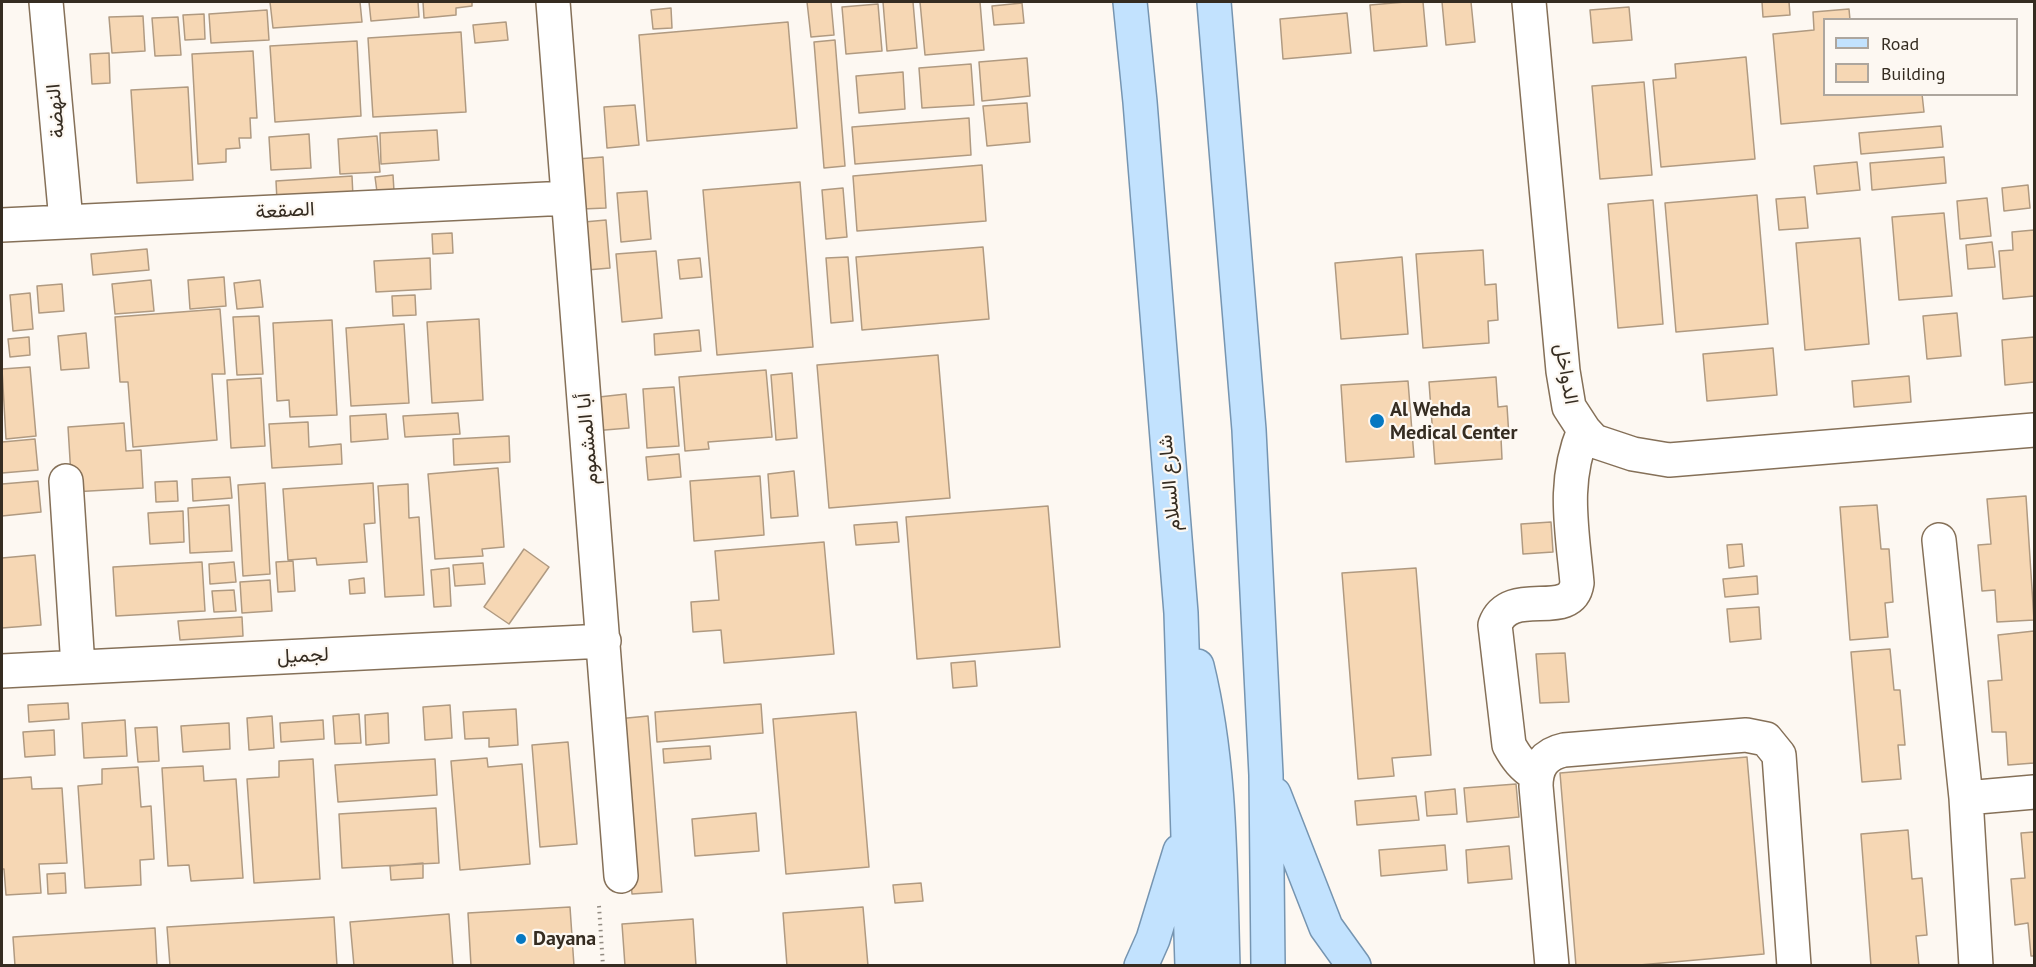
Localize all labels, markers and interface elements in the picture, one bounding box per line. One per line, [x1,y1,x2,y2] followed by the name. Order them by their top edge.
[1823,18,2018,96] legend
[1881,32,1919,55] text: Road
[1881,62,1945,85] text: Building
[42,83,70,139] street label: النهضة
[255,197,315,225] street label: الصقعة
[1549,342,1583,406] street label: الدواخل
[572,392,604,486] street label: أبا المشموم
[1390,398,1517,445] place label: Al Wehda Medical Center
[1368,412,1386,430] marker: Al Wehda Medical Center
[1154,434,1186,532] street label: شارع السلام
[276,643,330,669] street label: لجميل
[533,927,596,951] place label: Dayana
[514,932,528,946] marker: Dayana

